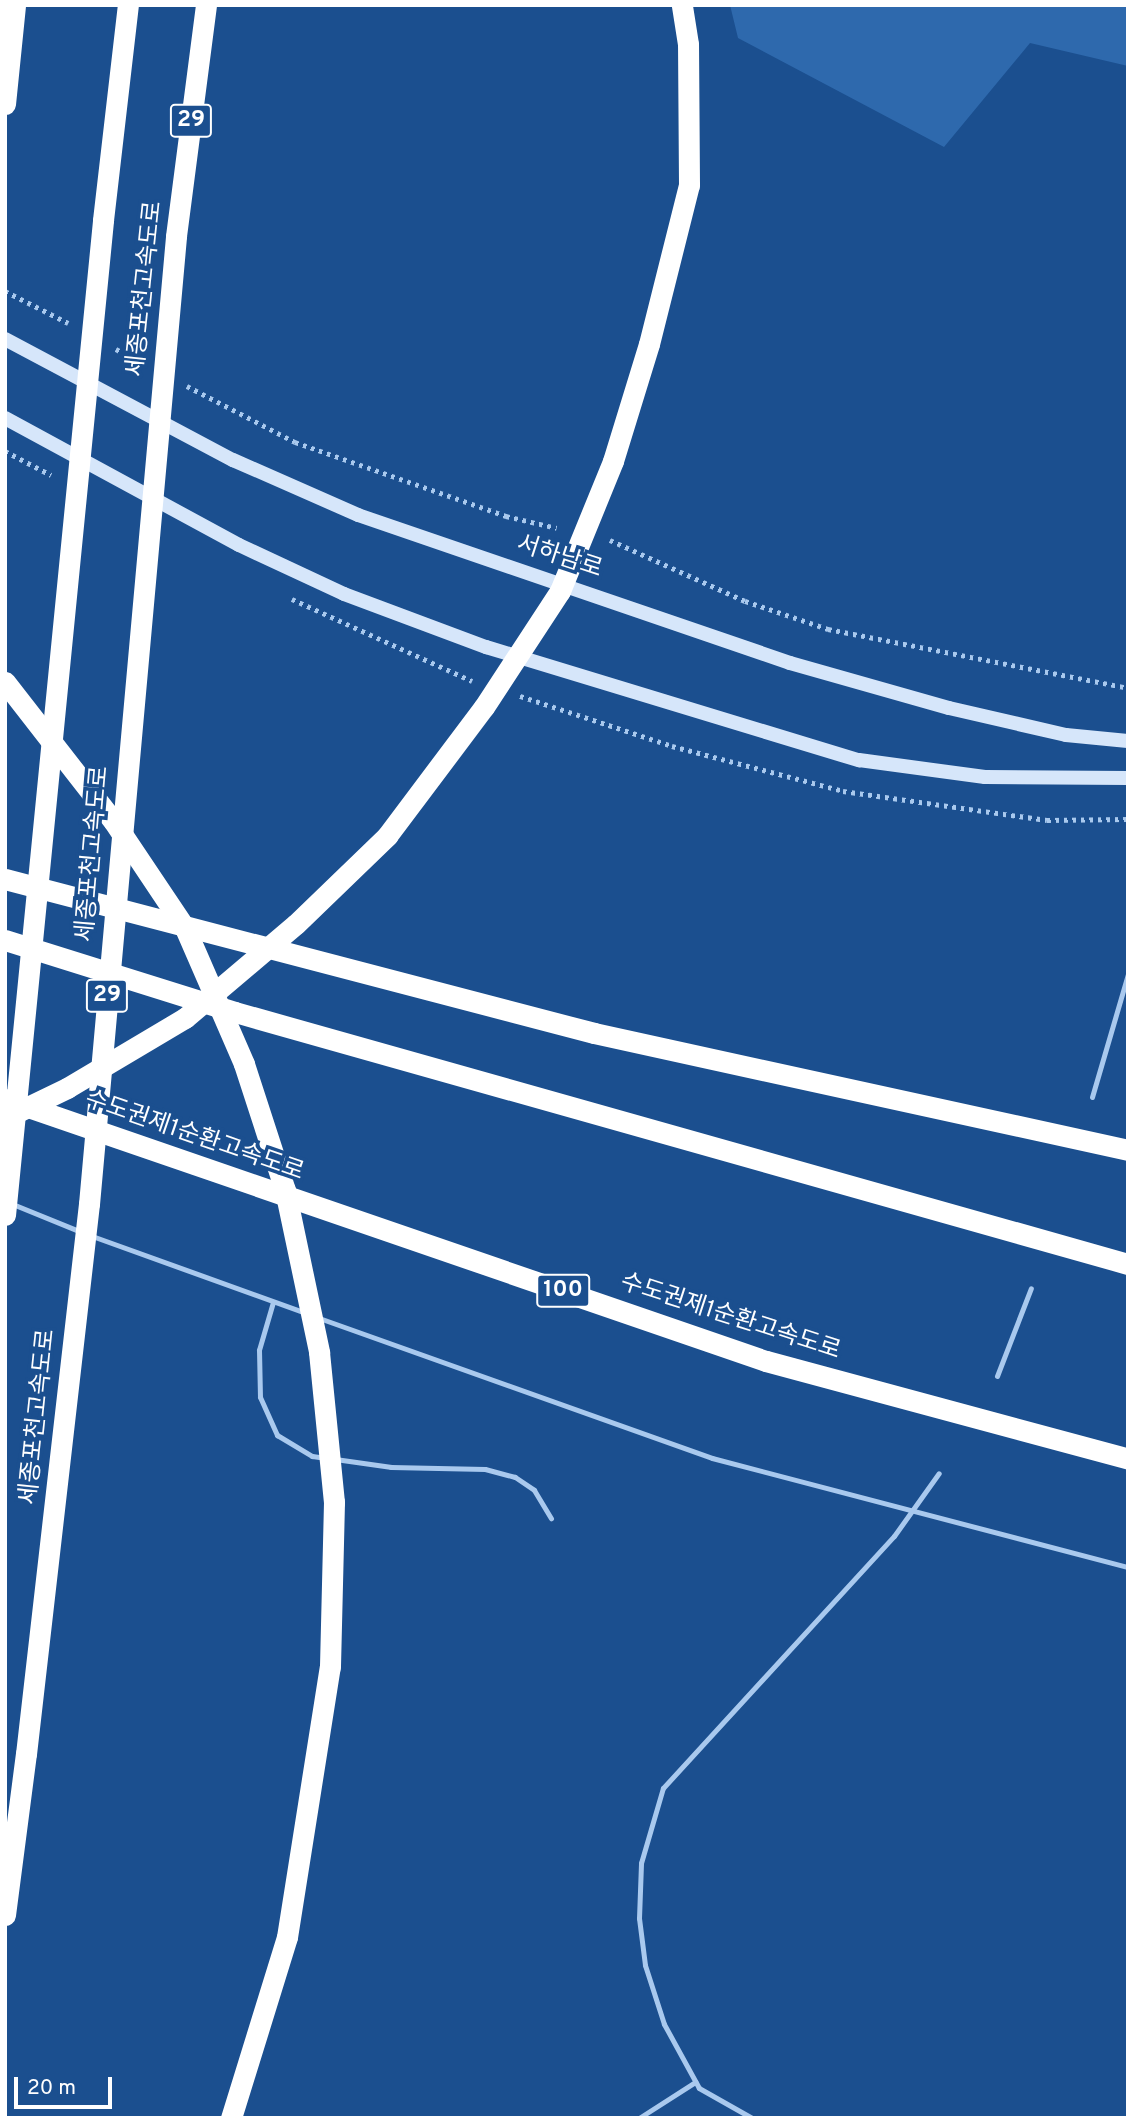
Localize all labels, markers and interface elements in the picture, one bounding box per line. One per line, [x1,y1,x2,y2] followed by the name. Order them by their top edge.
[168,102,214,140] road number: 29
[122,200,170,378] street label: 세종포천고속도로
[513,531,605,585] street label: 서하남로
[72,765,116,943] street label: 세종포천고속도로
[84,976,130,1015] road number: 29
[81,1086,307,1188] street label: 수도권제1순환고속도로
[616,1269,844,1367] street label: 수도권제1순환고속도로
[535,1272,591,1310] road number: 100
[15,1328,63,1506] street label: 세종포천고속도로
[18,2064,116,2108] scale bar
[27,2075,76,2102] text: 20 m

